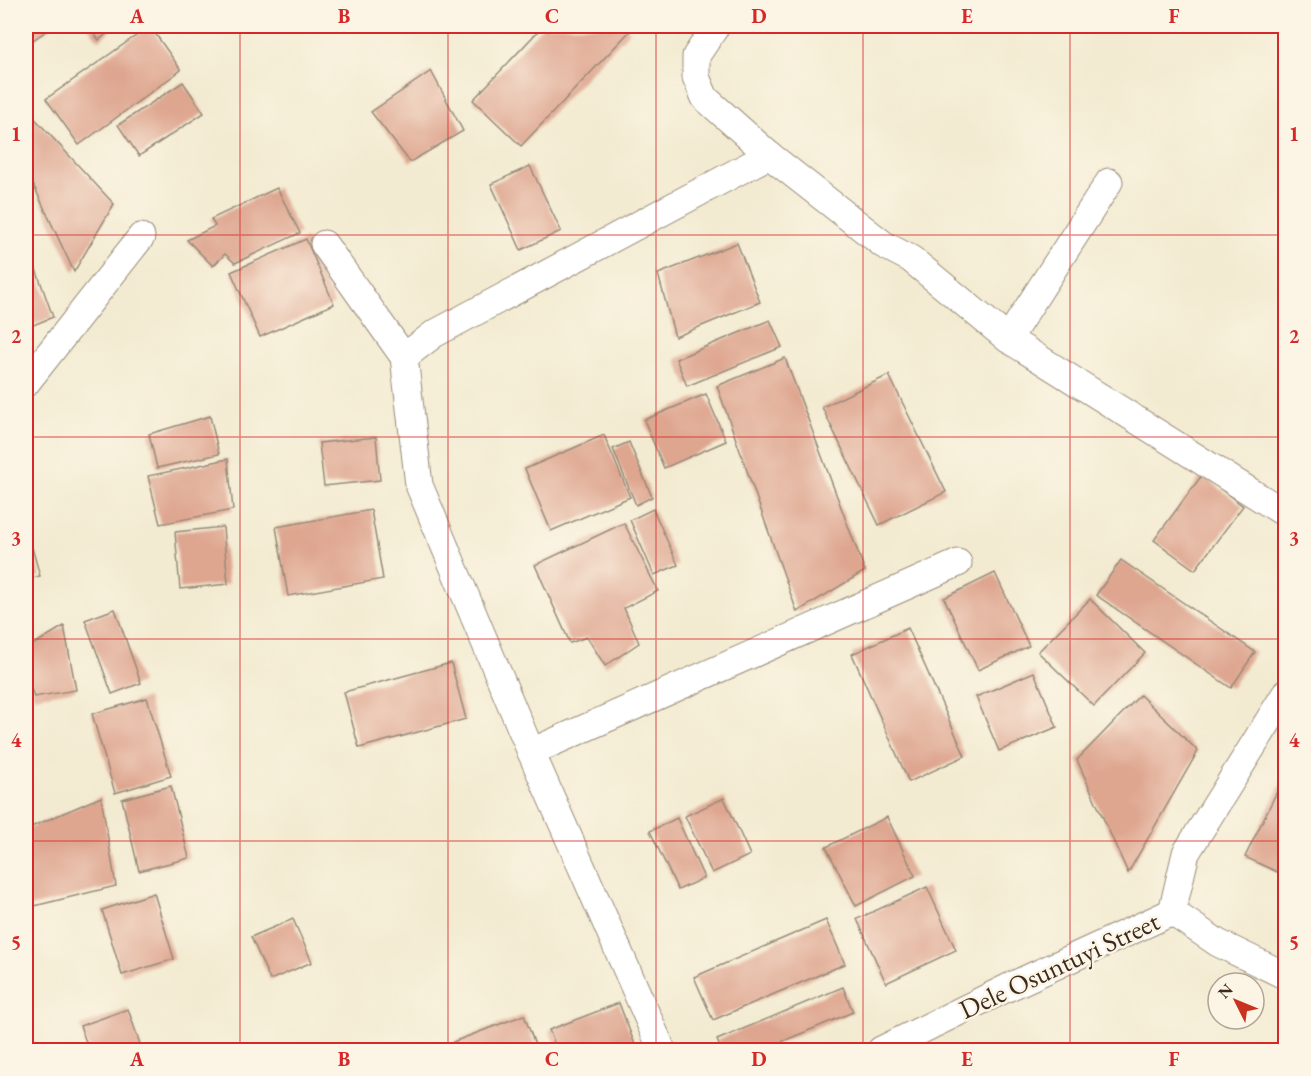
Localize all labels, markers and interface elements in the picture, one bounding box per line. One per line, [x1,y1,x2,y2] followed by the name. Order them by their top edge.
[129,3,145,29] text: A
[338,3,350,29] text: B
[545,3,559,29] text: C
[751,3,767,29] text: D
[961,3,973,29] text: E
[1169,3,1180,29] text: F
[11,121,21,147] text: 1
[1289,121,1299,147] text: 1
[11,323,22,349] text: 2
[1289,323,1300,349] text: 2
[11,525,21,551] text: 3
[1289,525,1299,551] text: 3
[11,727,22,753] text: 4
[1289,727,1300,753] text: 4
[953,903,1165,1027] street label: Dele Osuntuyi Street
[11,929,21,955] text: 5
[1289,929,1299,955] text: 5
[1206,971,1266,1031] north arrow
[1213,979,1238,1003] text: N
[129,1046,145,1072] text: A
[338,1046,350,1072] text: B
[545,1046,559,1072] text: C
[751,1046,767,1072] text: D
[961,1046,973,1072] text: E
[1169,1046,1180,1072] text: F

